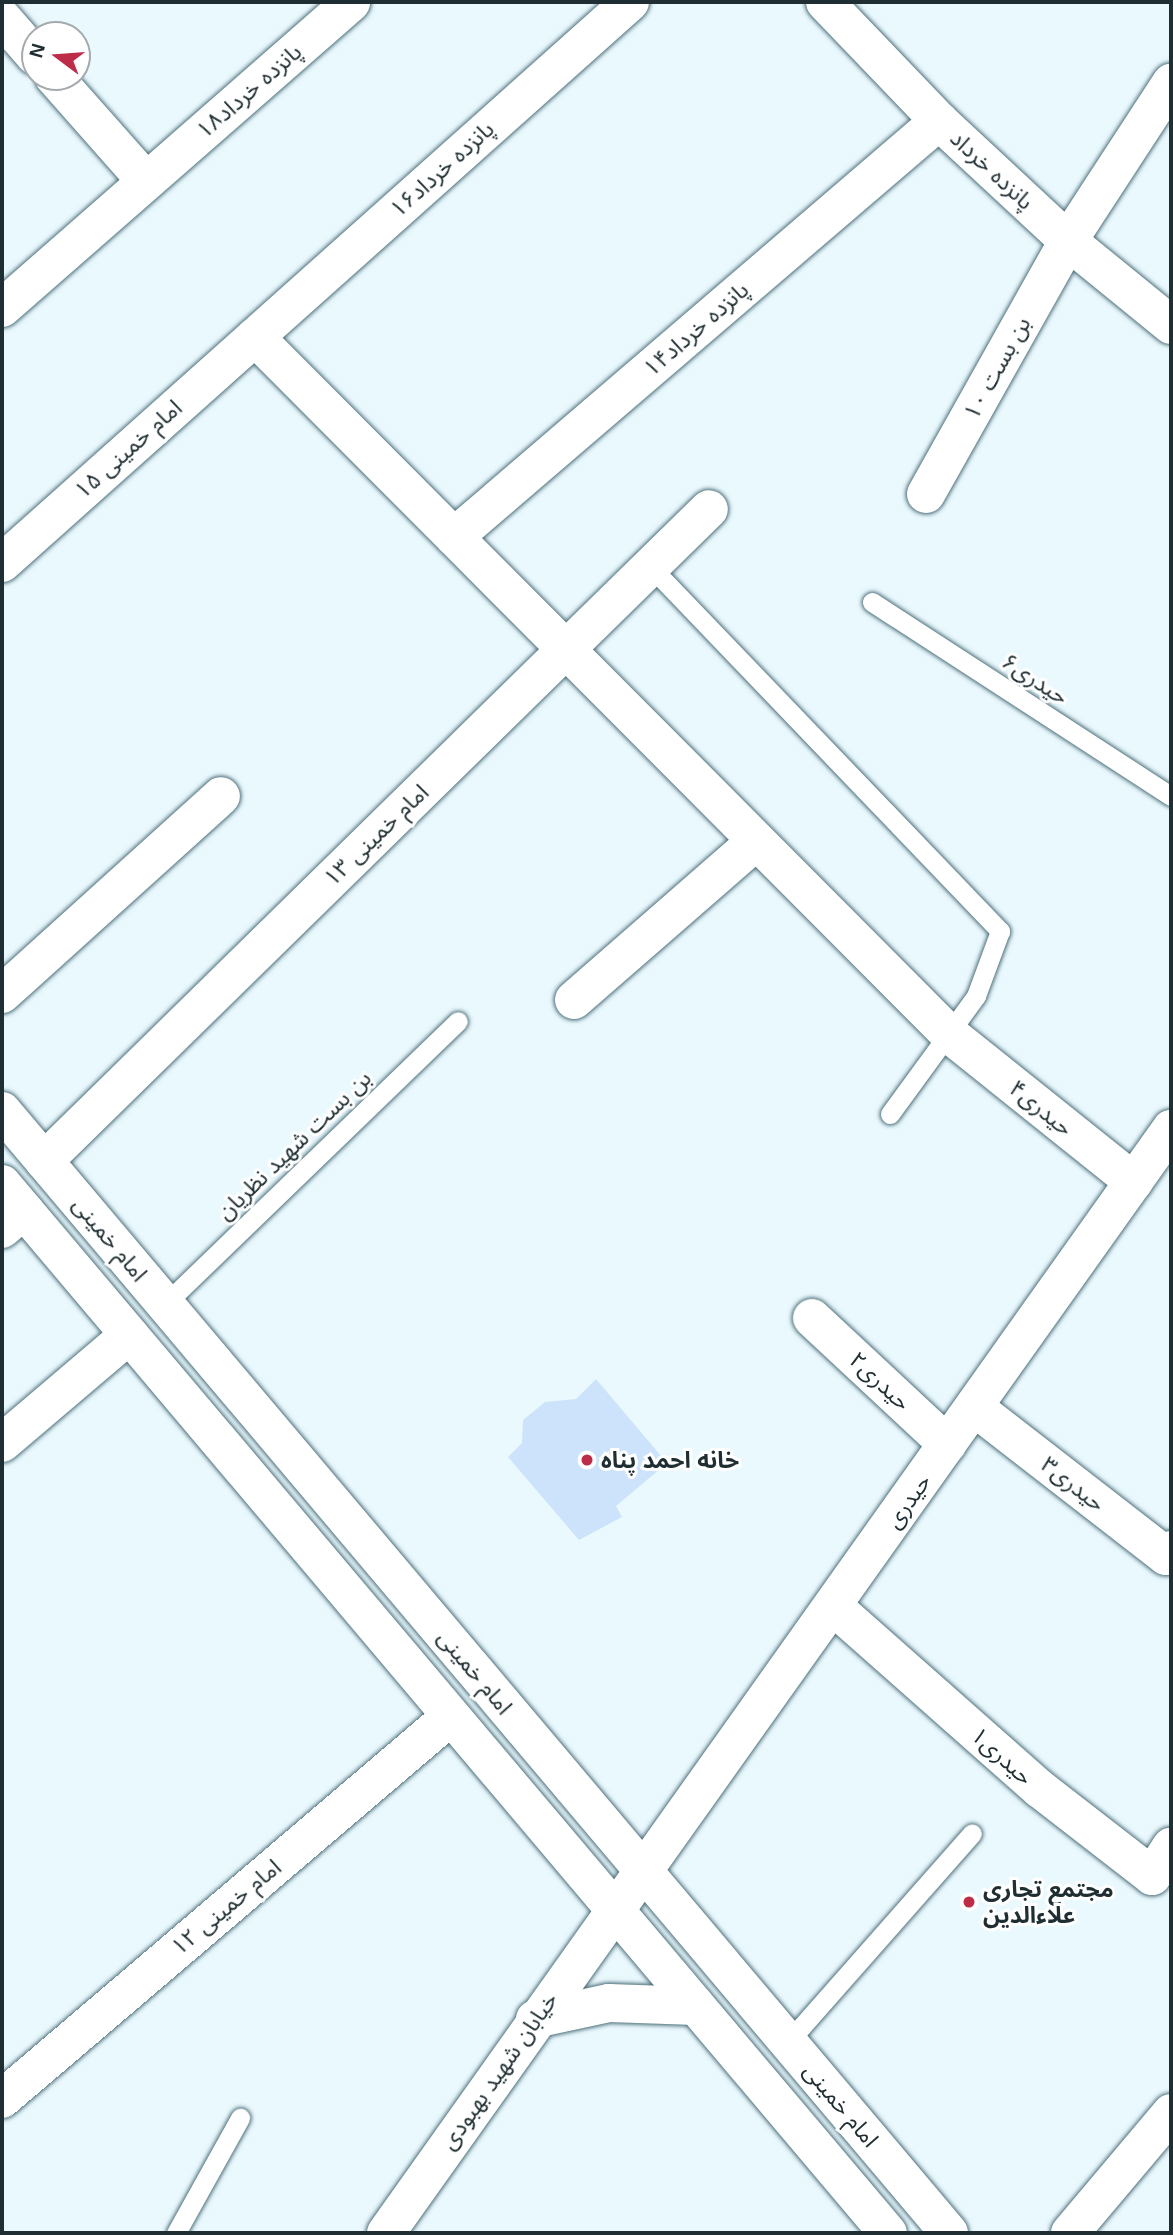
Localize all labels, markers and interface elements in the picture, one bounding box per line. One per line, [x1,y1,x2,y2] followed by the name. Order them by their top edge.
[21,21,91,91] north arrow
[191,38,307,144] street label: پانزده خرداد۱۸
[25,41,49,60] text: N
[384,115,500,223] street label: پانزده خرداد۱۶
[944,124,1040,216] street label: پانزده خرداد
[638,276,754,382] street label: پانزده خرداد۱۴
[958,312,1036,424] street label: بن بست ۱۰
[69,394,187,504] street label: امام خمینی ۱۵
[997,647,1073,711] street label: حیدری۶
[318,778,434,892] street label: امام خمینی ۱۳
[211,1064,377,1226] street label: بن بست شهید نظریان
[1004,1074,1078,1142] street label: حیدری۴
[67,1191,153,1287] street label: امام خمینی
[844,1346,916,1416] street label: حیدری۲
[601,1446,739,1474] place label: خانه احمد پناه
[1036,1451,1110,1517] street label: حیدری۳
[579,1452,595,1468] marker: خانه احمد پناه
[879,1468,937,1534] street label: حیدری
[432,1624,518,1720] street label: امام خمینی
[965,1721,1039,1791] street label: حیدری۱
[166,1853,286,1961] street label: امام خمینی ۱۲
[983,1875,1114,1929] place label: مجتمع تجاری علاءالدین
[961,1894,977,1910] marker: مجتمع تجاری علاءالدین
[434,1987,564,2155] street label: خیابان شهید بهبودی
[798,2057,884,2153] street label: امام خمینی

